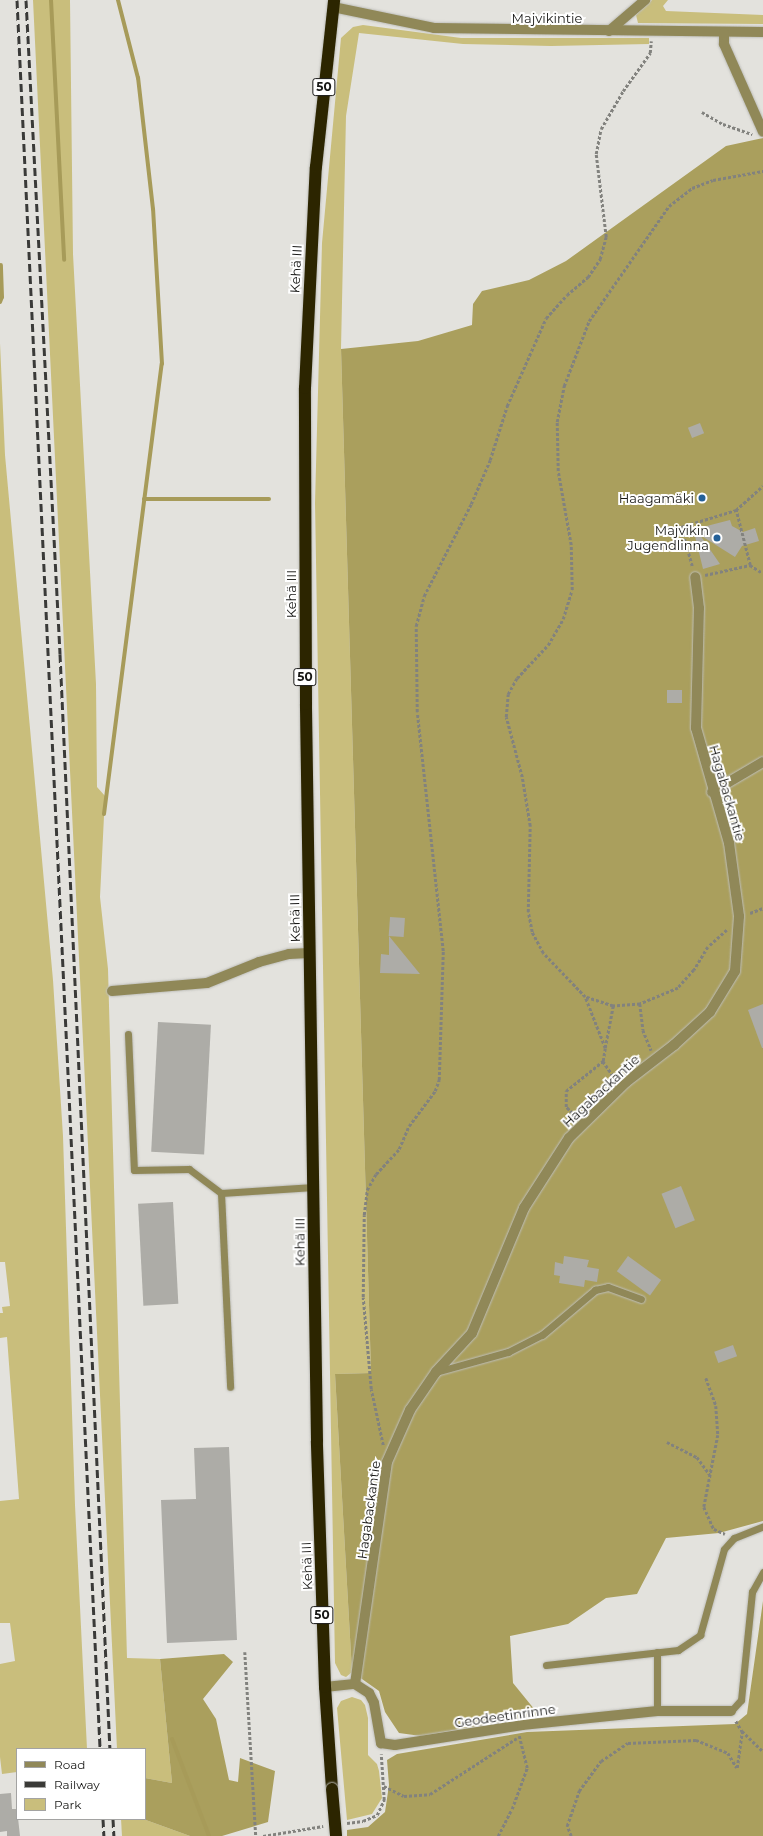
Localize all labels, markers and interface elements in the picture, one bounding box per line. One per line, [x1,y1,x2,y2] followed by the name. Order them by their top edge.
[512,10,582,26] street label: Majvikintie
[312,77,336,97] road number: 50
[287,244,305,294] street label: Kehä III
[619,490,694,506] place label: Haagamäki
[697,493,707,503] marker: Haagamäki
[627,523,709,554] place label: Majvikin Jugendlinna
[712,533,722,543] marker: Majvikin Jugendlinna
[283,570,299,618] street label: Kehä III
[293,667,317,687] road number: 50
[706,743,748,843] street label: Hagabackantie
[287,894,303,942] street label: Kehä III
[559,1051,643,1131] street label: Hagabackantie
[292,1218,308,1266] street label: Kehä III
[354,1460,384,1560] street label: Hagabackantie
[298,1542,316,1590] street label: Kehä III
[310,1605,334,1625] road number: 50
[453,1701,557,1731] street label: Geodeetinrinne
[16,1748,146,1820] legend
[54,1757,85,1772] text: Road
[54,1777,100,1792] text: Railway
[54,1797,81,1812] text: Park

